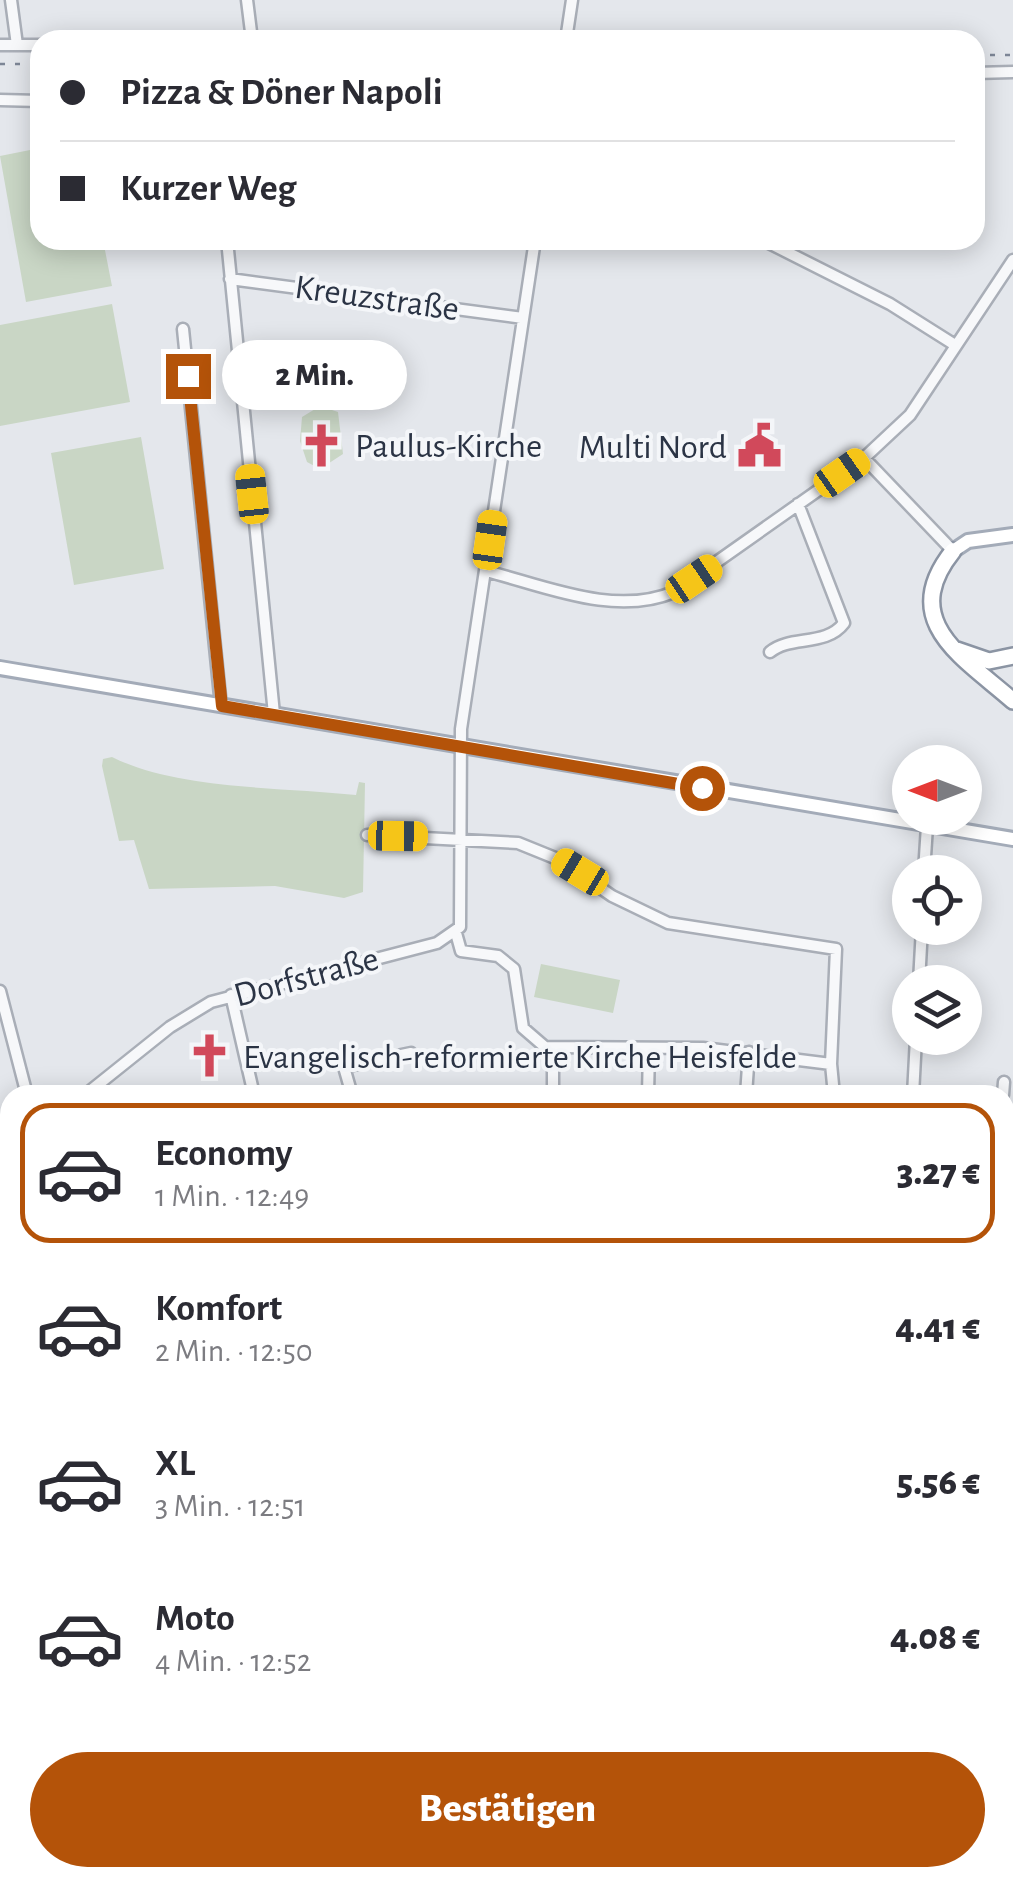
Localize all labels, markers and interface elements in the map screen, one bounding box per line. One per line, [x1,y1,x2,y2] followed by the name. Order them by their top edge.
[120,74,443,112] text: Pizza & Döner Napoli
[120,170,296,208] text: Kurzer Weg
[293,270,461,327] street label: Kreuzstraße
[223,341,408,411] callout: 2 Min.
[166,354,211,399] route end
[275,359,354,391] text: 2 Min.
[298,421,346,469] church icon: Paulus-Kirche
[736,422,784,470] public building icon: Multi Nord
[355,429,542,464] place label: Paulus-Kirche
[579,430,727,465] place label: Multi Nord
[809,444,875,502] car
[234,463,270,525] car
[471,508,509,572] car
[661,550,727,608] car
[892,745,982,835] north arrow
[892,745,982,1055] map controls
[680,766,725,811] route start
[368,820,428,852] car
[547,844,613,900] car
[892,855,982,945] button: locate
[230,941,382,1014] street label: Dorfstraße
[892,965,982,1055] button: layers
[186,1032,234,1080] church icon: Evangelisch-reformierte Kirche Heisfelde
[243,1040,797,1075] place label: Evangelisch-reformierte Kirche Heisfelde
[35,1128,125,1218] icon: car
[155,1135,293,1173] text: Economy
[897,1154,980,1192] text: 3.27 €
[155,1180,309,1212] text: 1 Min. · 12:49
[35,1283,125,1373] icon: car
[155,1290,282,1328] text: Komfort
[895,1309,980,1347] text: 4.41 €
[155,1335,313,1367] text: 2 Min. · 12:50
[35,1438,125,1528] icon: car
[155,1445,195,1483] text: XL
[897,1464,980,1502] text: 5.56 €
[155,1490,305,1522] text: 3 Min. · 12:51
[35,1593,125,1683] icon: car
[155,1600,235,1638] text: Moto
[890,1619,980,1657] text: 4.08 €
[155,1645,311,1677] text: 4 Min. · 12:52
[30,1752,985,1867] button: Bestätigen

